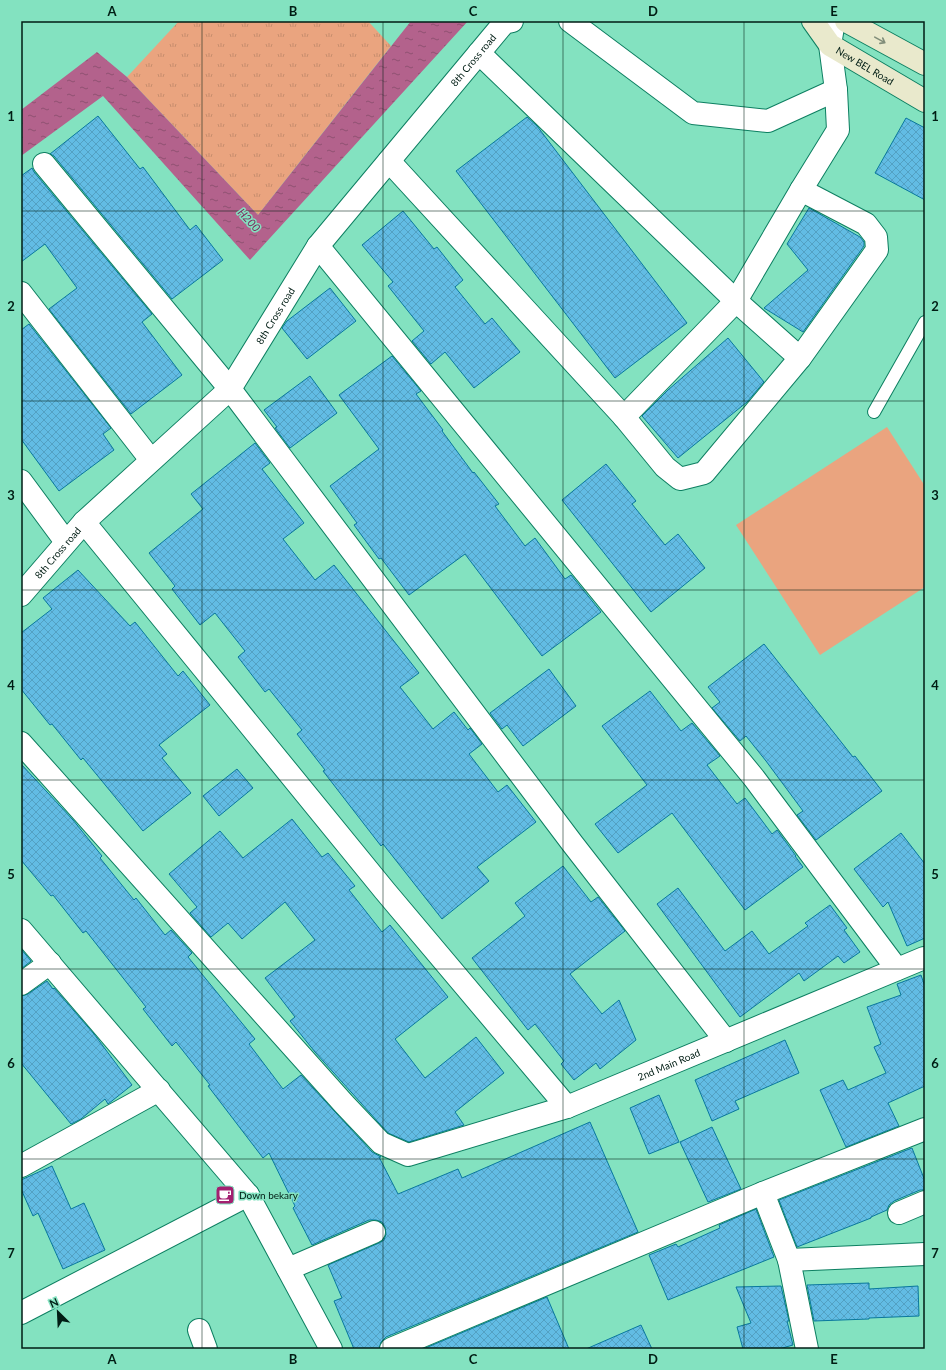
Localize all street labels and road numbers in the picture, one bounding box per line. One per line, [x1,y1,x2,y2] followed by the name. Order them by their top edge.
[448,32,498,89] street label: 8th Cross road
[834,44,896,87] street label: New BEL Road
[253,285,297,346] street label: 8th Cross road
[32,524,83,581] street label: 8th Cross road
[636,1046,702,1083] street label: 2nd Main Road

